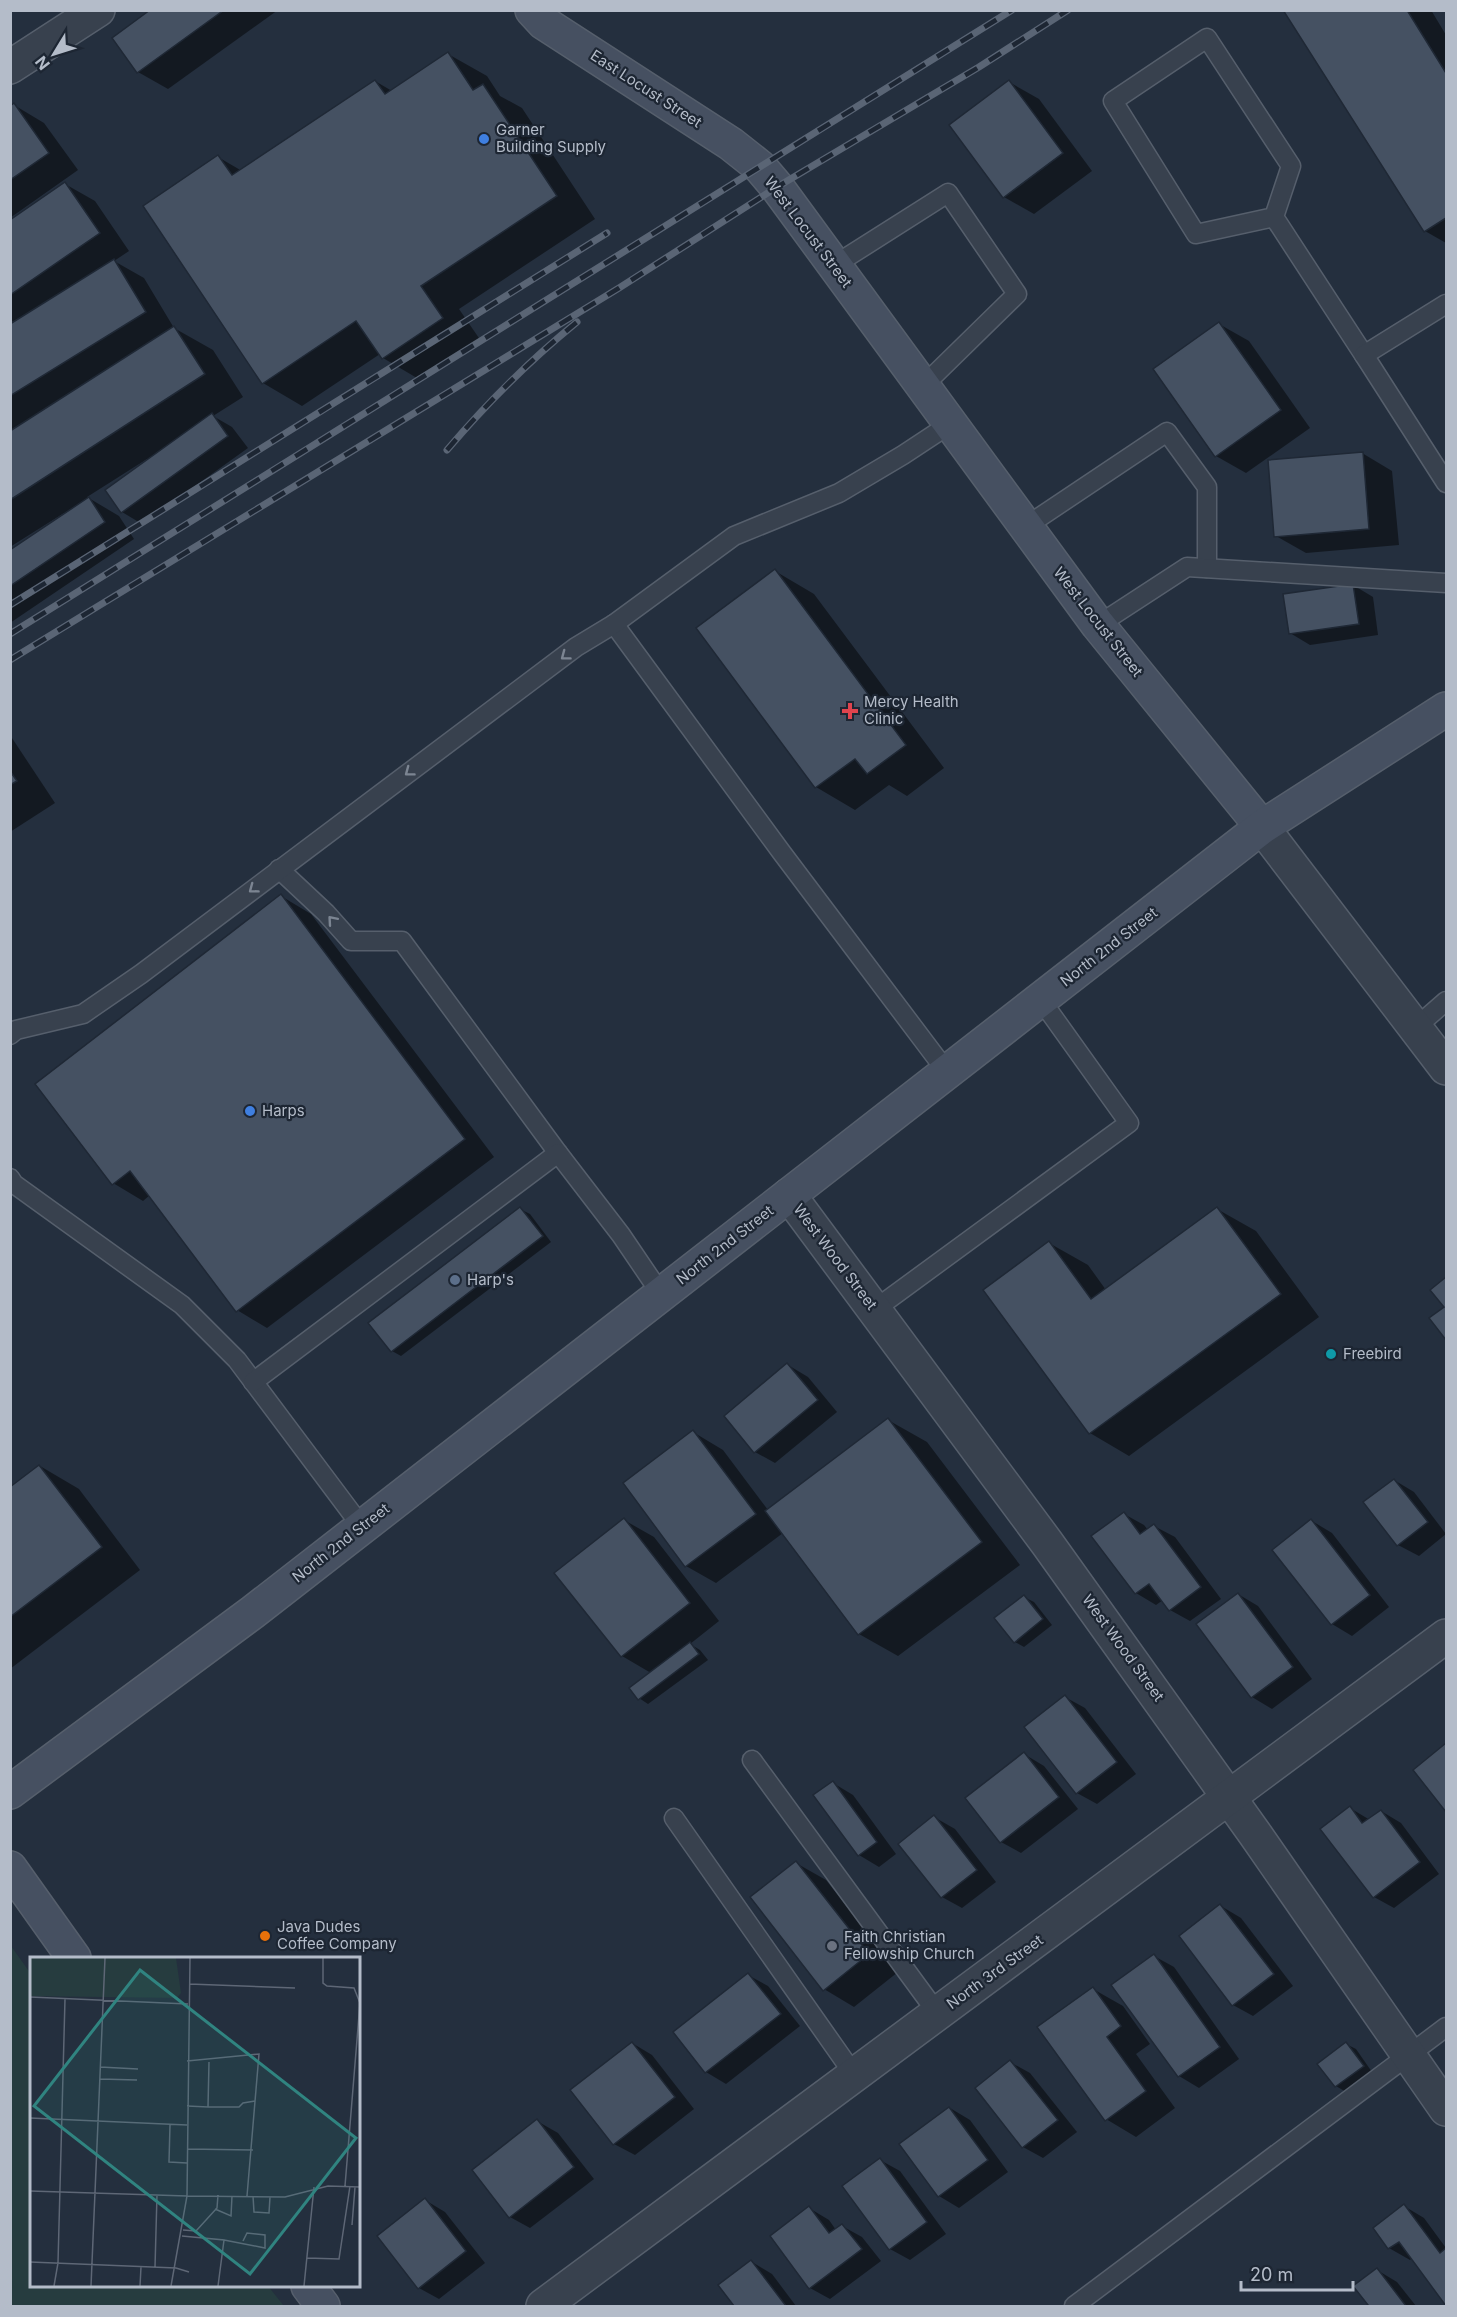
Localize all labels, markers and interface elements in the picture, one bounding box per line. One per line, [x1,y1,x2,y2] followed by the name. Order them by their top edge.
[24,24,84,84] north arrow
[587,46,706,132] street label: East Locust Street
[31,52,54,74] text: N
[496,120,607,156] place label: Garner Building Supply
[477,132,491,146] marker: Garner Building Supply
[760,172,856,291] street label: West Locust Street
[1050,563,1147,680] street label: West Locust Street
[561,648,572,659] one-way arrow
[864,692,959,728] place label: Mercy Health Clinic
[841,702,859,720] marker: Mercy Health Clinic
[404,765,415,776] one-way arrow
[248,881,259,892] one-way arrow
[1056,903,1161,990] street label: North 2nd Street
[328,916,339,927] one-way arrow
[262,1101,305,1120] place label: Harps
[243,1104,257,1118] marker: Harps
[789,1200,881,1313] street label: West Wood Street
[672,1201,777,1288] street label: North 2nd Street
[467,1270,514,1289] place label: Harp's
[448,1273,462,1287] marker: Harp's
[1343,1344,1402,1363] place label: Freebird
[1324,1347,1338,1361] marker: Freebird
[288,1499,393,1586] street label: North 2nd Street
[1078,1591,1169,1705] street label: West Wood Street
[277,1917,397,1953] place label: Java Dudes Coffee Company
[844,1927,975,1963] place label: Faith Christian Fellowship Church
[258,1929,272,1943] marker: Java Dudes Coffee Company
[943,1930,1047,2013] street label: North 3rd Street
[825,1939,839,1953] marker: Faith Christian Fellowship Church
[30,1957,360,2287] inset map
[1241,2254,1354,2292] scale bar
[1250,2264,1293,2285] text: 20 m

